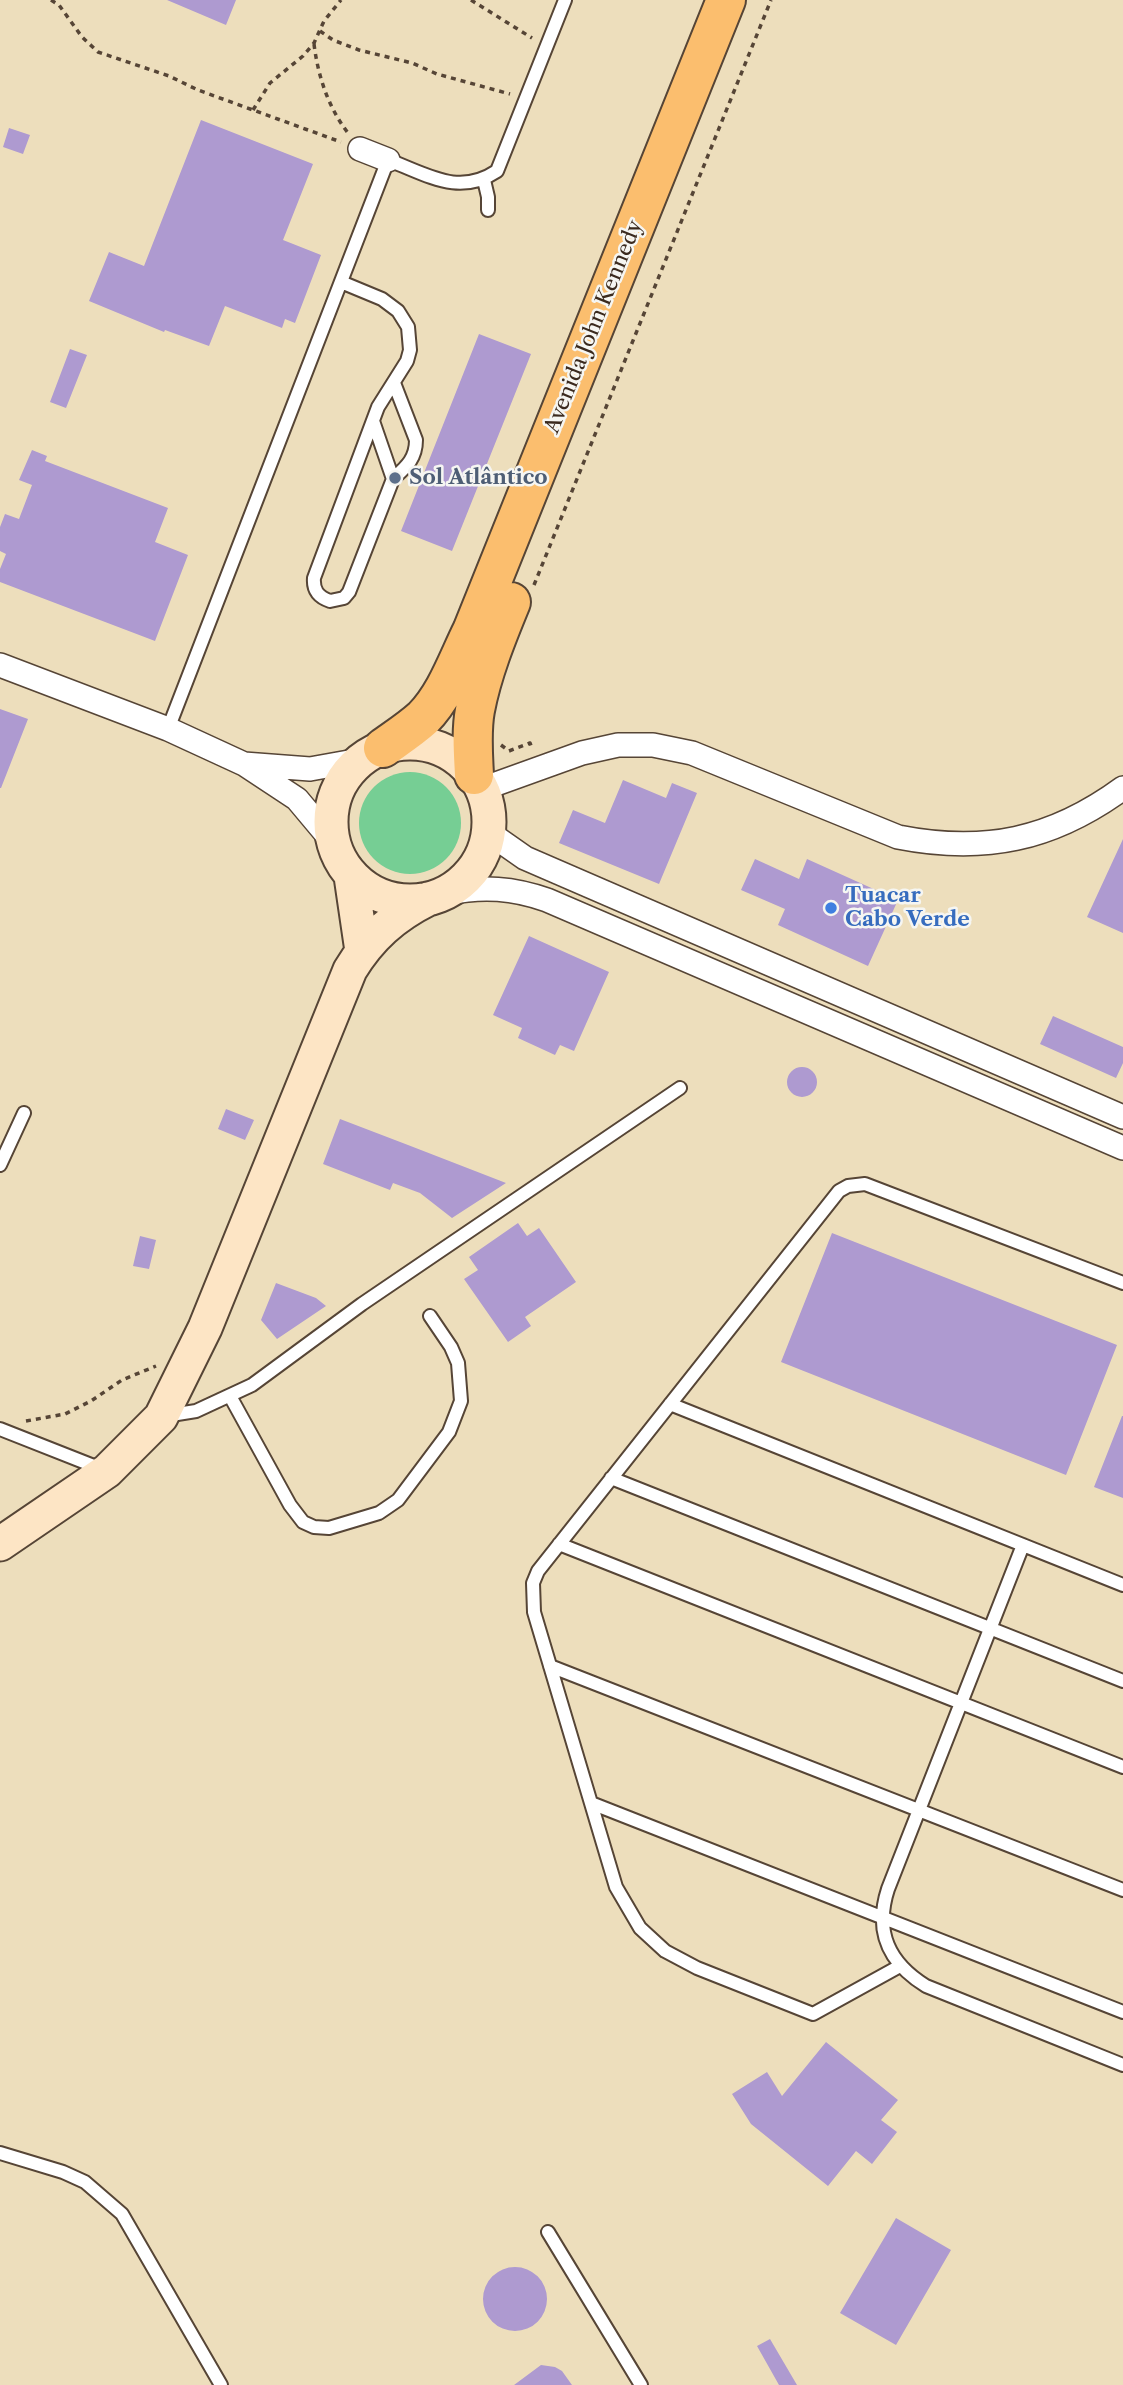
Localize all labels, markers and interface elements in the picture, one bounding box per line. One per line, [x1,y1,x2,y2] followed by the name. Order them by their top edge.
[540,217,648,437] street label: Avenida John Kennedy
[409,465,548,491] place label: Sol Atlântico
[387,470,403,486] marker: Sol Atlântico
[845,883,970,933] place label: Tuacar Cabo Verde
[823,900,839,916] marker: Tuacar Cabo Verde

